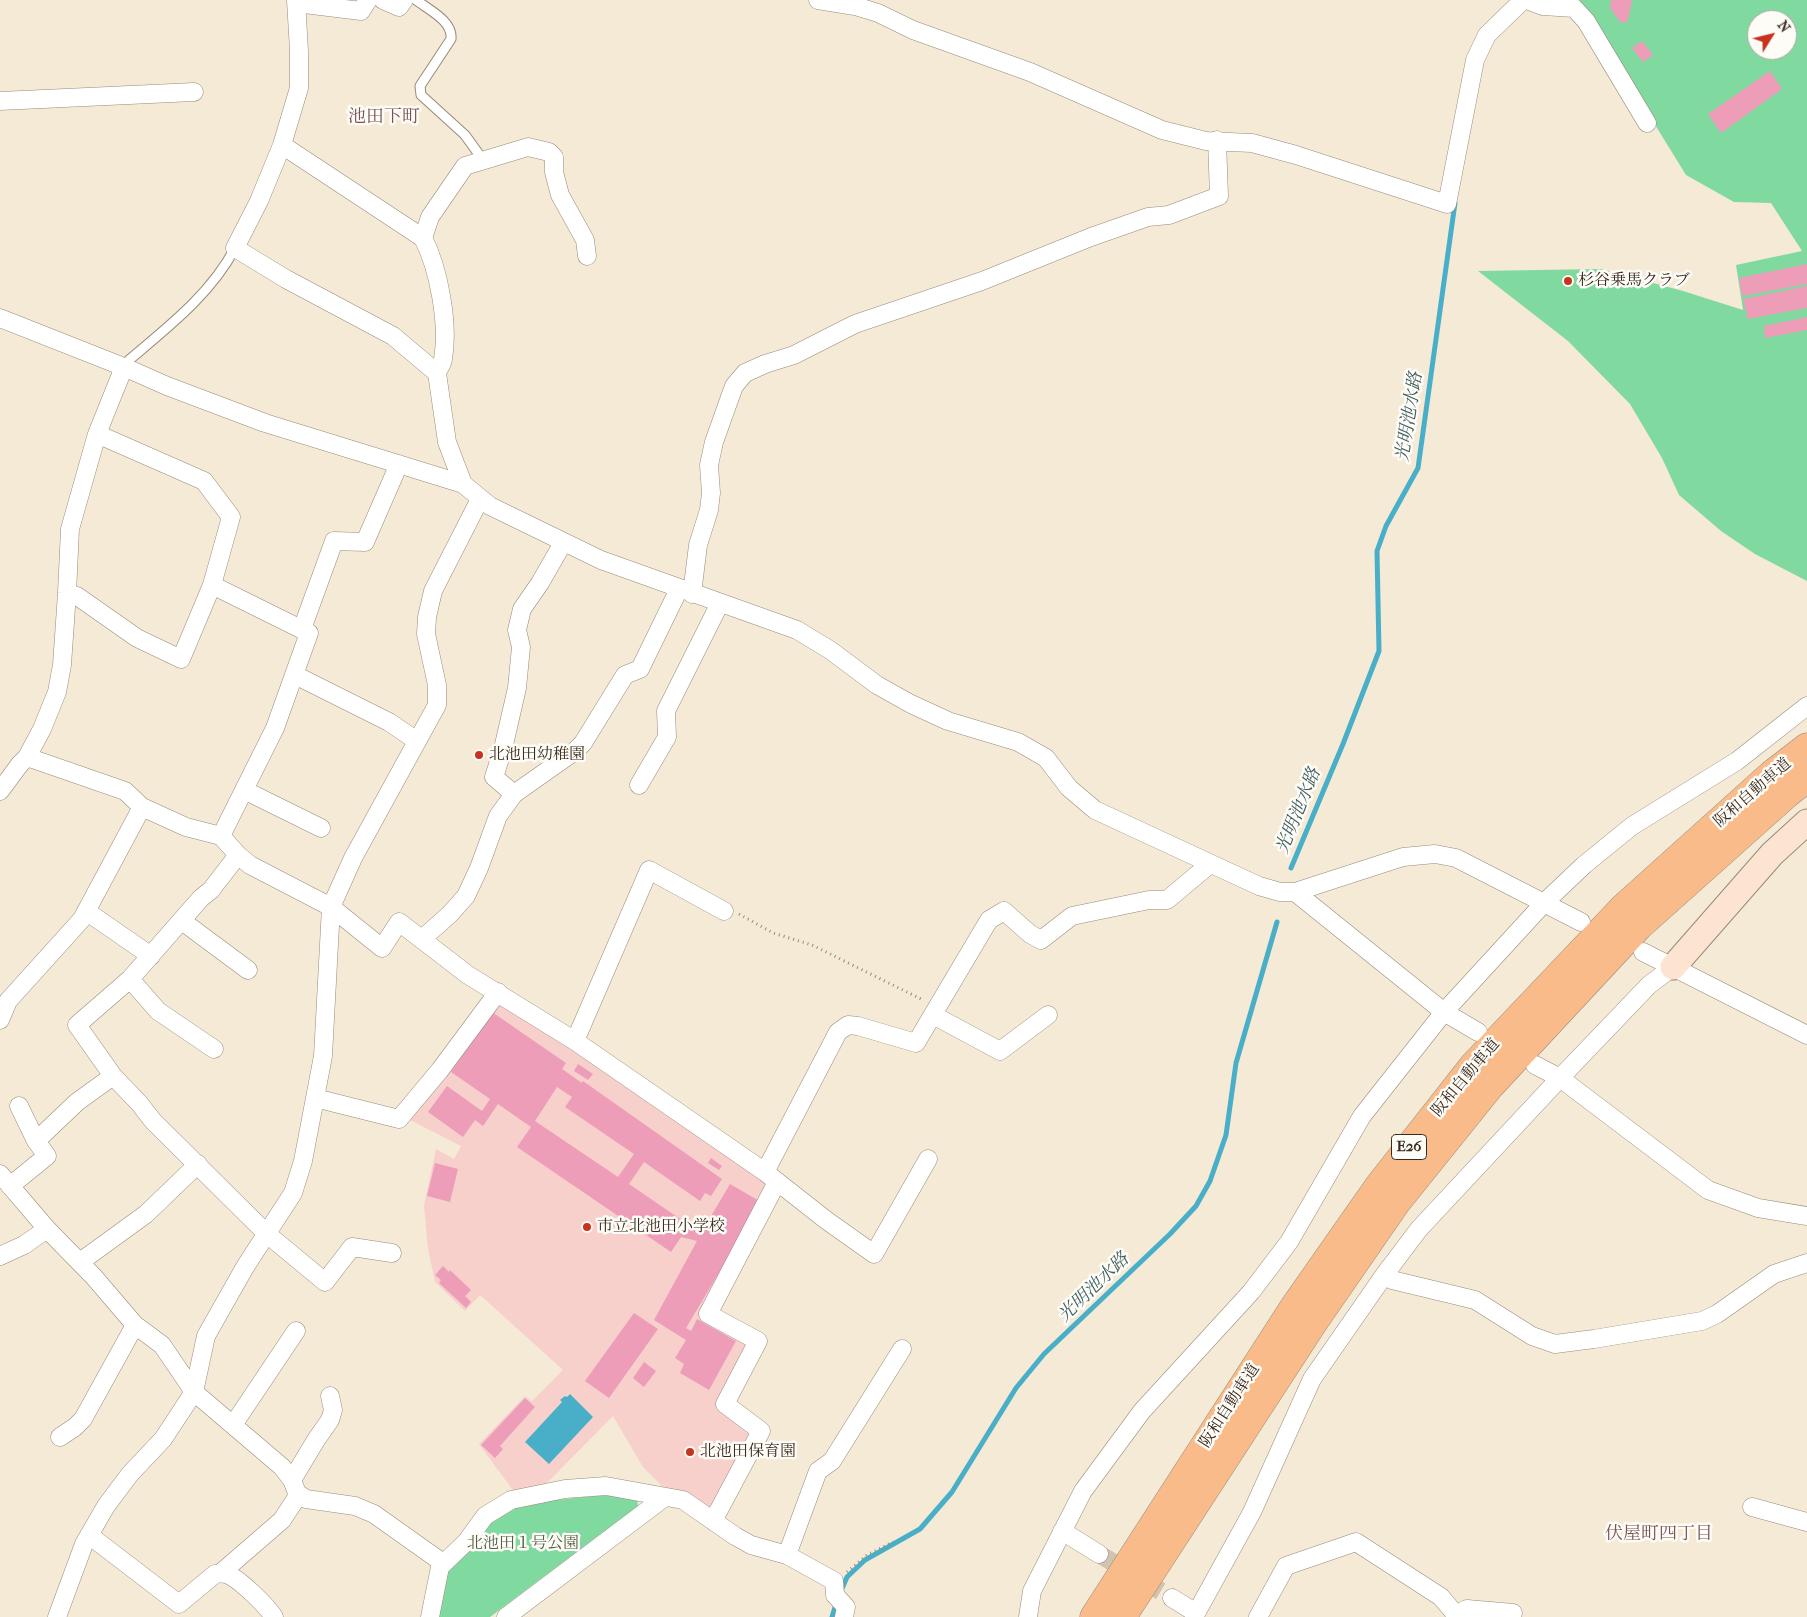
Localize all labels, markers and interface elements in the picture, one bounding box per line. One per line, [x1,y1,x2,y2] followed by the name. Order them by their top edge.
[1747,10,1797,60] north arrow
[1774,17,1794,36] text: N
[348,107,420,129] district label: 池田下町
[1578,271,1690,291] place label: 杉谷乗馬クラブ
[1562,275,1574,287] marker: 杉谷乗馬クラブ
[1392,371,1428,463] water label: 光明池水路
[489,745,585,765] place label: 北池田幼稚園
[473,749,485,761] marker: 北池田幼稚園
[1710,754,1796,832] street label: 阪和自動車道
[1272,765,1326,857] water label: 光明池水路
[1428,1035,1504,1121] street label: 阪和自動車道
[1392,1134,1426,1160] road number: E26
[597,1217,725,1237] place label: 市立北池田小学校
[581,1221,593,1233] marker: 市立北池田小学校
[1054,1249,1134,1327] water label: 光明池水路
[1196,1361,1264,1451] street label: 阪和自動車道
[700,1442,796,1462] place label: 北池田保育園
[684,1446,696,1458] marker: 北池田保育園
[1605,1524,1713,1546] district label: 伏屋町四丁目
[467,1534,579,1554] park label: 北池田１号公園

